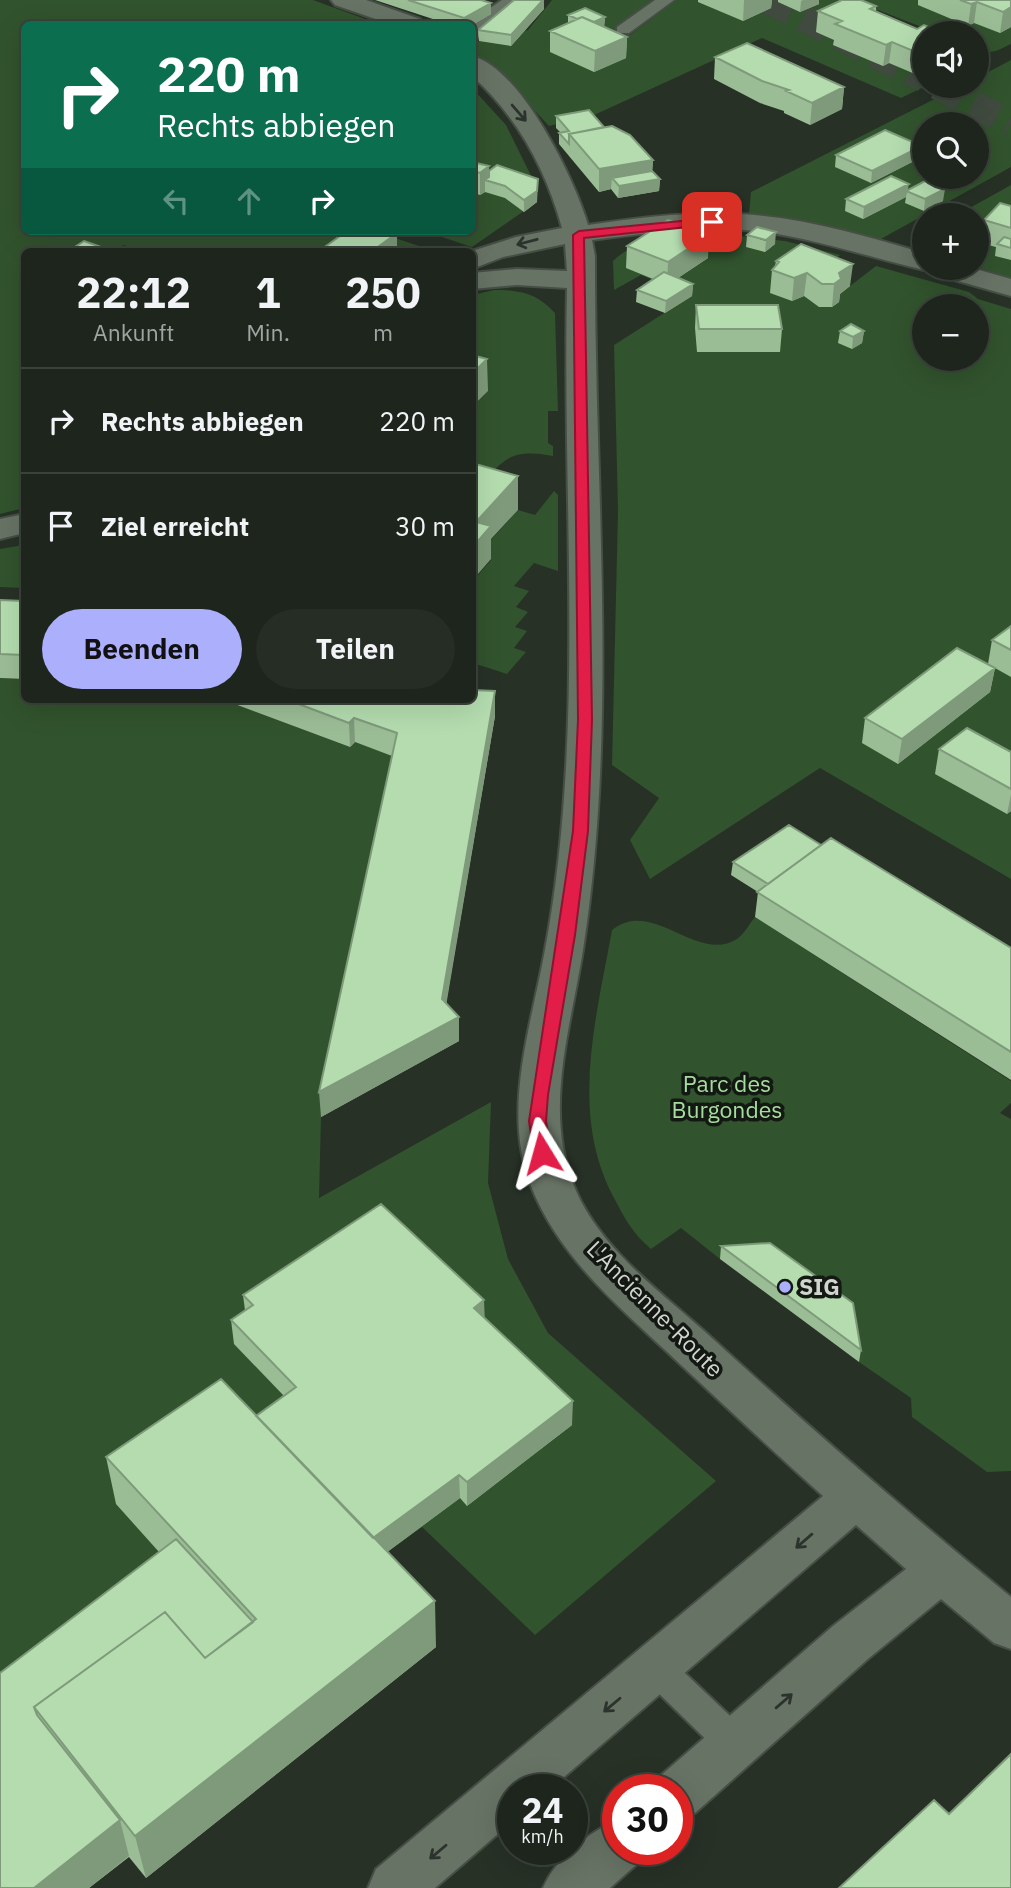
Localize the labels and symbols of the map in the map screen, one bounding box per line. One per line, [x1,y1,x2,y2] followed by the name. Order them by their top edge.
[510,104,527,121] one-way arrow
[682,192,742,252] pin
[516,236,539,249] one-way arrow
[671,1068,783,1124] park label: Parc des Burgondes
[505,1116,579,1190] position arrow
[581,1234,730,1383] street label: L'Ancienne-Route
[799,1271,840,1301] place label: SIG
[777,1279,793,1295] marker: SIG
[795,1533,813,1549] one-way arrow
[775,1693,793,1709] one-way arrow
[603,1697,621,1712] one-way arrow
[602,1774,693,1865] speed limit sign: 30
[429,1844,447,1860] one-way arrow

